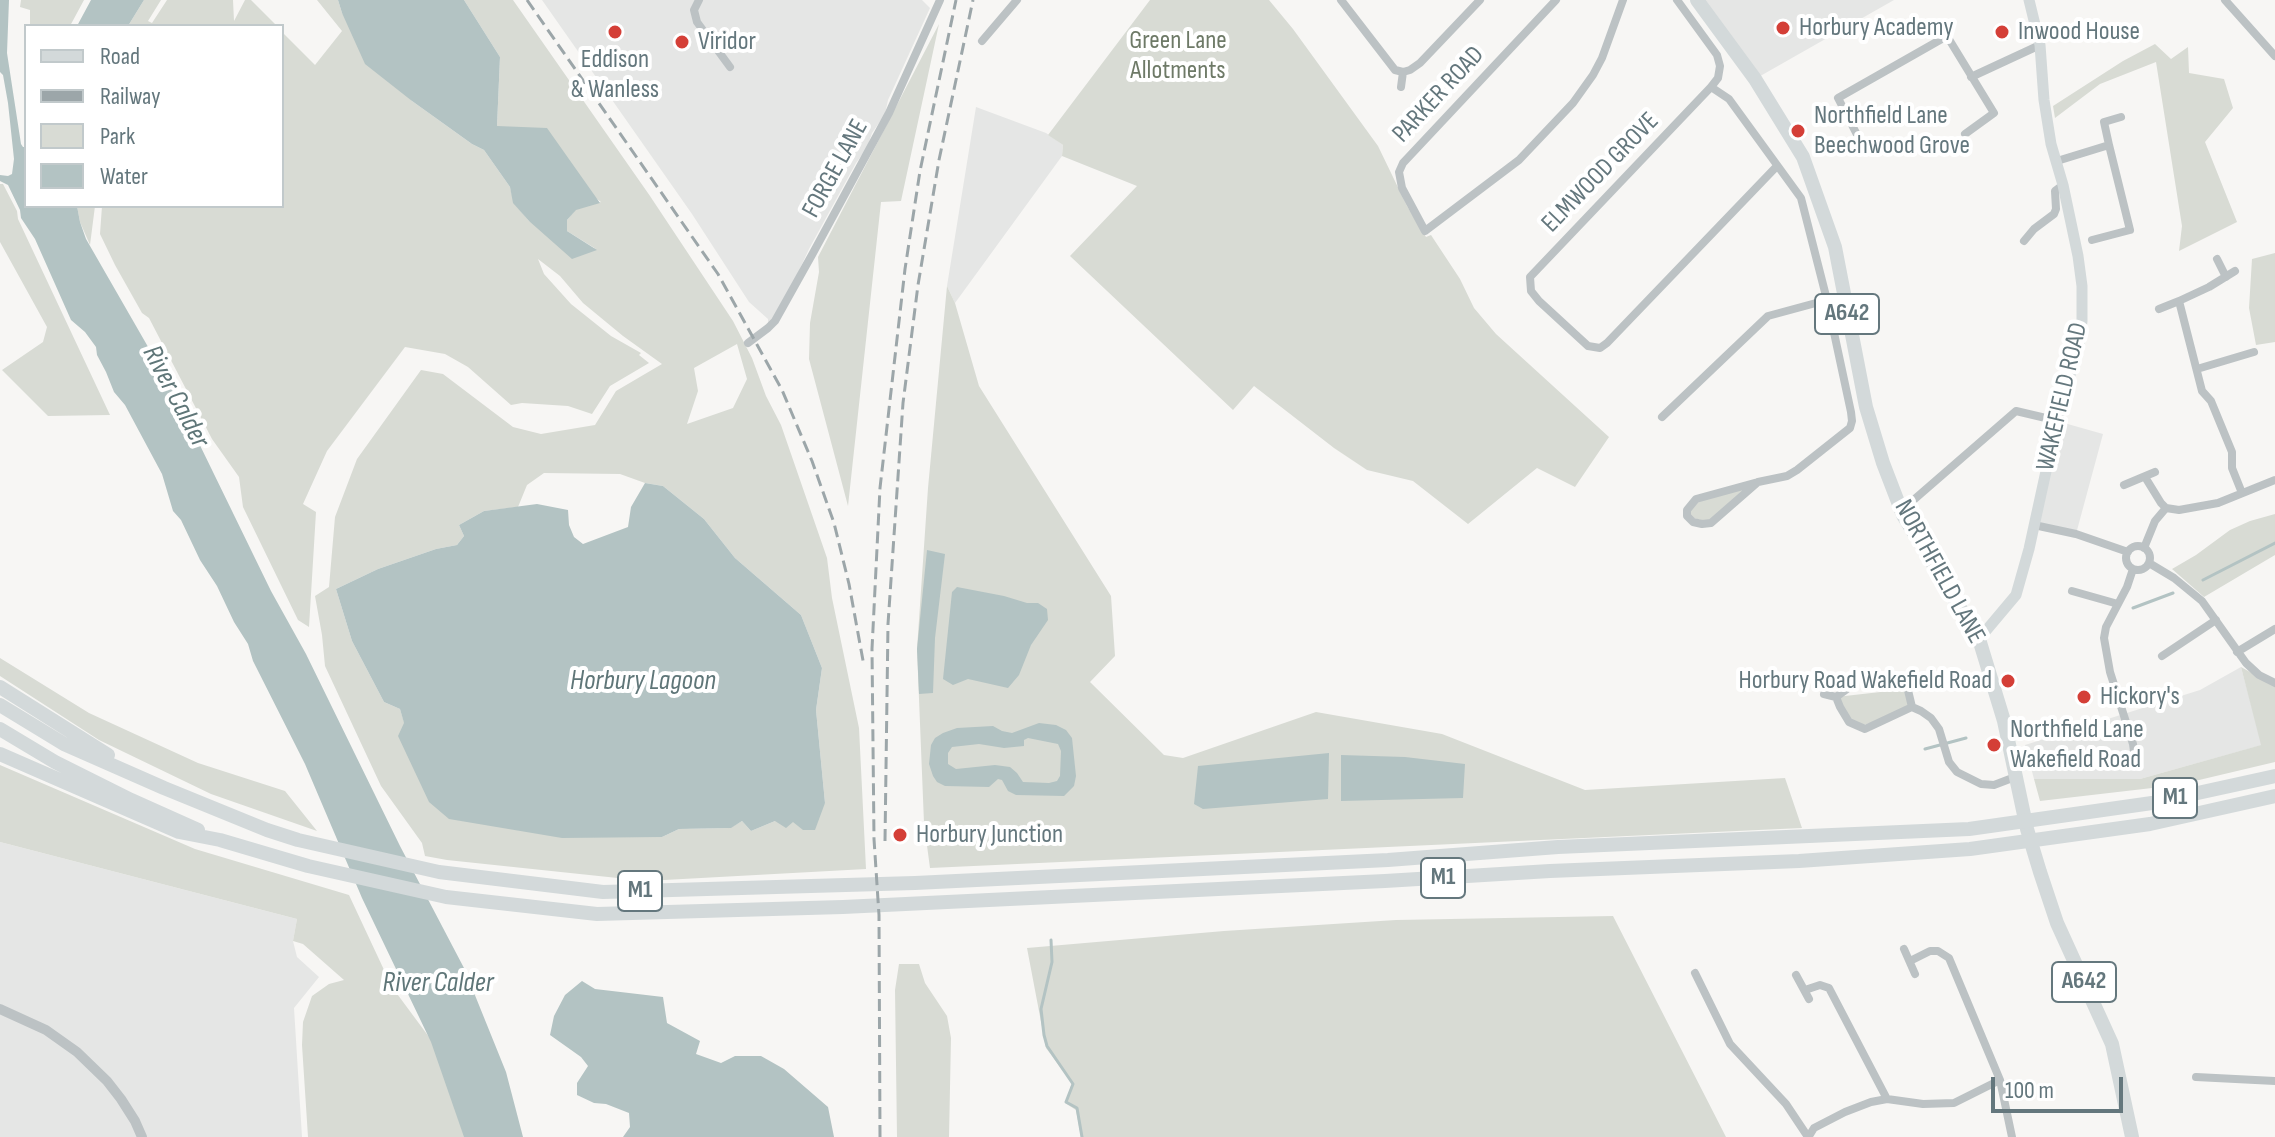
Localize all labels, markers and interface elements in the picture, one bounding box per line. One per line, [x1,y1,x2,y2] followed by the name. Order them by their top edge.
[1799,12,1953,44] place label: Horbury Academy
[2018,16,2140,48] place label: Inwood House
[1774,19,1792,37] marker: Horbury Academy
[606,23,624,41] marker: Eddison & Wanless
[1993,23,2011,41] marker: Inwood House
[24,24,284,208] legend
[1129,25,1227,86] park label: Green Lane Allotments
[698,26,756,58] place label: Viridor
[673,33,691,51] marker: Viridor
[1387,40,1491,150] street label: PARKER ROAD
[100,42,140,71] text: Road
[571,44,659,106] place label: Eddison & Wanless
[100,82,160,111] text: Railway
[1814,100,1970,162] place label: Northfield Lane Beechwood Grove
[1536,106,1666,240] street label: ELMWOOD GROVE
[796,114,876,224] street label: FORGE LANE
[100,122,135,151] text: Park
[1789,122,1807,140] marker: Northfield Lane Beechwood Grove
[100,162,148,191] text: Water
[1815,294,1879,334] road number: A642
[2031,320,2095,474] street label: WAKEFIELD ROAD
[134,340,216,454] water label: River Calder
[1887,495,1991,649] street label: NORTHFIELD LANE
[570,665,716,699] water label: Horbury Lagoon
[1738,665,1992,697] place label: Horbury Road Wakefield Road
[1999,672,2017,690] marker: Horbury Road Wakefield Road
[2100,681,2180,713] place label: Hickory's
[2075,688,2093,706] marker: Hickory's
[2010,714,2144,776] place label: Northfield Lane Wakefield Road
[1985,736,2003,754] marker: Northfield Lane Wakefield Road
[2153,778,2197,818] road number: M1
[916,819,1063,851] place label: Horbury Junction
[891,826,909,844] marker: Horbury Junction
[1421,858,1465,898] road number: M1
[618,871,662,911] road number: M1
[2052,962,2116,1002] road number: A642
[382,967,494,1001] water label: River Calder
[1995,1061,2127,1111] scale bar
[2005,1076,2054,1105] text: 100 m

